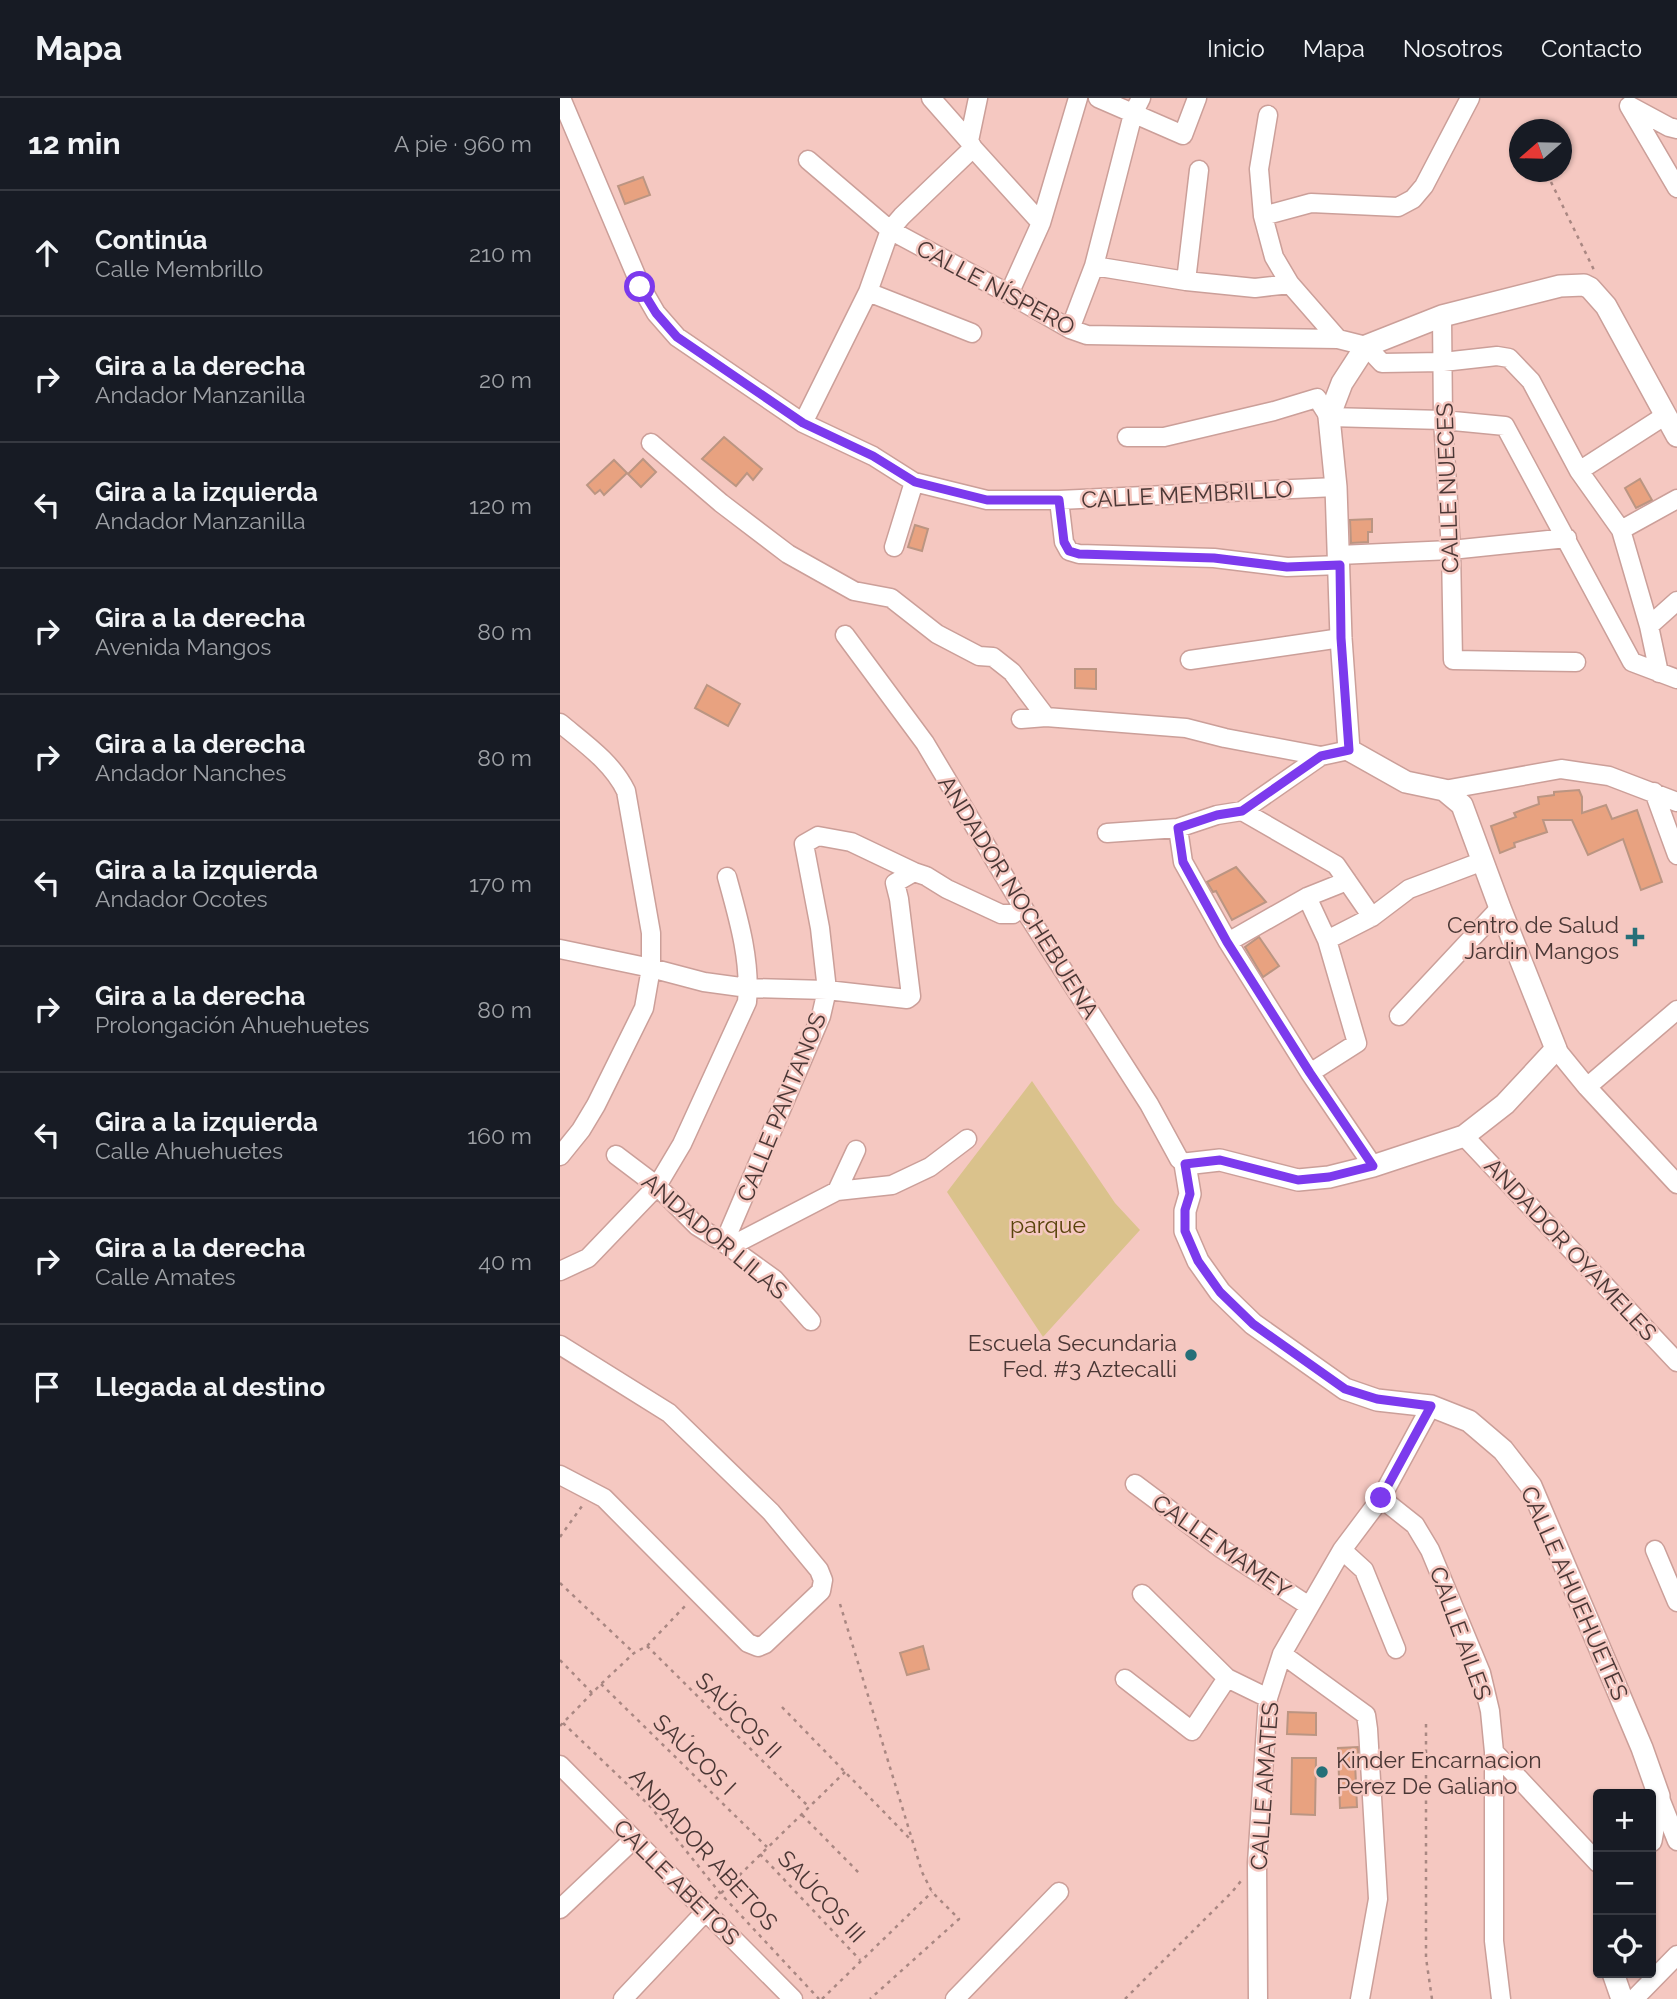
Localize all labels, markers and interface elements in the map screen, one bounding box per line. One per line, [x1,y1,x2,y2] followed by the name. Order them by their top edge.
[35,29,122,68] text: Mapa
[1207,34,1265,63] text: Inicio
[1303,34,1365,63] text: Mapa
[1403,34,1503,63] text: Nosotros
[1541,34,1642,63] text: Contacto
[1509,119,1572,182] north arrow
[28,126,121,161] text: 12 min
[394,130,532,157] text: A pie · 960 m
[95,225,207,255] text: Continúa
[28,234,66,272] icon: ahead
[912,234,1080,340] street label: CALLE NÍSPERO
[469,240,532,267] text: 210 m
[95,255,263,282] text: Calle Membrillo
[624,271,655,302] route start
[95,351,305,381] text: Gira a la derecha
[28,360,66,398] icon: right
[479,366,532,393] text: 20 m
[95,381,306,408] text: Andador Manzanilla
[1431,402,1463,574] street label: CALLE NUECES
[1081,475,1293,513] street label: CALLE MEMBRILLO
[95,477,318,507] text: Gira a la izquierda
[28,486,66,524] icon: left
[469,492,532,519] text: 120 m
[95,507,306,534] text: Andador Manzanilla
[95,603,305,633] text: Gira a la derecha
[28,612,66,650] icon: right
[477,618,532,645] text: 80 m
[95,633,271,660] text: Avenida Mangos
[95,729,305,759] text: Gira a la derecha
[28,738,66,776] icon: right
[477,744,532,771] text: 80 m
[95,759,286,786] text: Andador Nanches
[933,771,1105,1024] street label: ANDADOR NOCHEBUENA
[95,855,318,885] text: Gira a la izquierda
[28,864,66,902] icon: left
[469,870,532,897] text: 170 m
[95,885,268,912] text: Andador Ocotes
[1447,911,1619,964] place label: Centro de Salud Jardin Mangos
[1625,927,1645,947] marker: Centro de Salud Jardin Mangos
[95,981,305,1011] text: Gira a la derecha
[28,990,66,1028] icon: right
[477,996,532,1023] text: 80 m
[731,1009,831,1205] street label: CALLE PANTANOS
[95,1011,369,1038] text: Prolongación Ahuehuetes
[95,1107,318,1137] text: Gira a la izquierda
[28,1116,66,1154] icon: left
[467,1122,532,1149] text: 160 m
[95,1137,283,1164] text: Calle Ahuehuetes
[1479,1152,1663,1346] street label: ANDADOR OYAMELES
[637,1167,793,1305] street label: ANDADOR LILAS
[1010,1211,1086,1238] park label: parque
[95,1233,305,1263] text: Gira a la derecha
[28,1242,66,1280] icon: right
[478,1248,532,1275] text: 40 m
[95,1263,236,1290] text: Calle Amates
[968,1329,1177,1382] place label: Escuela Secundaria Fed. #3 Aztecalli
[1183,1347,1199,1363] marker: Escuela Secundaria Fed. #3 Aztecalli
[28,1368,66,1406] icon: arrive
[95,1372,325,1402] text: Llegada al destino
[1365,1482,1396,1513] route end
[1516,1482,1634,1704] street label: CALLE AHUEHUETES
[1148,1488,1296,1604] street label: CALLE MAMEY
[1424,1563,1498,1703] street label: CALLE AILES
[690,1666,788,1764] street label: SAÚCOS II
[1245,1701,1283,1871] street label: CALLE AMATES
[648,1708,742,1800] street label: SAÚCOS I
[1336,1746,1542,1799] place label: Kinder Encarnacion Perez De Galiano
[624,1763,784,1935] street label: ANDADOR ABETOS
[1314,1764,1330,1780] marker: Kinder Encarnacion Perez De Galiano
[1593,1789,1656,1978] map controls
[1593,1789,1656,1852] button: +
[609,1814,745,1950] street label: CALLE ABETOS
[773,1844,871,1948] street label: SAÚCOS III
[1593,1852,1656,1915] button: −
[1593,1915,1656,1978] button: locate

